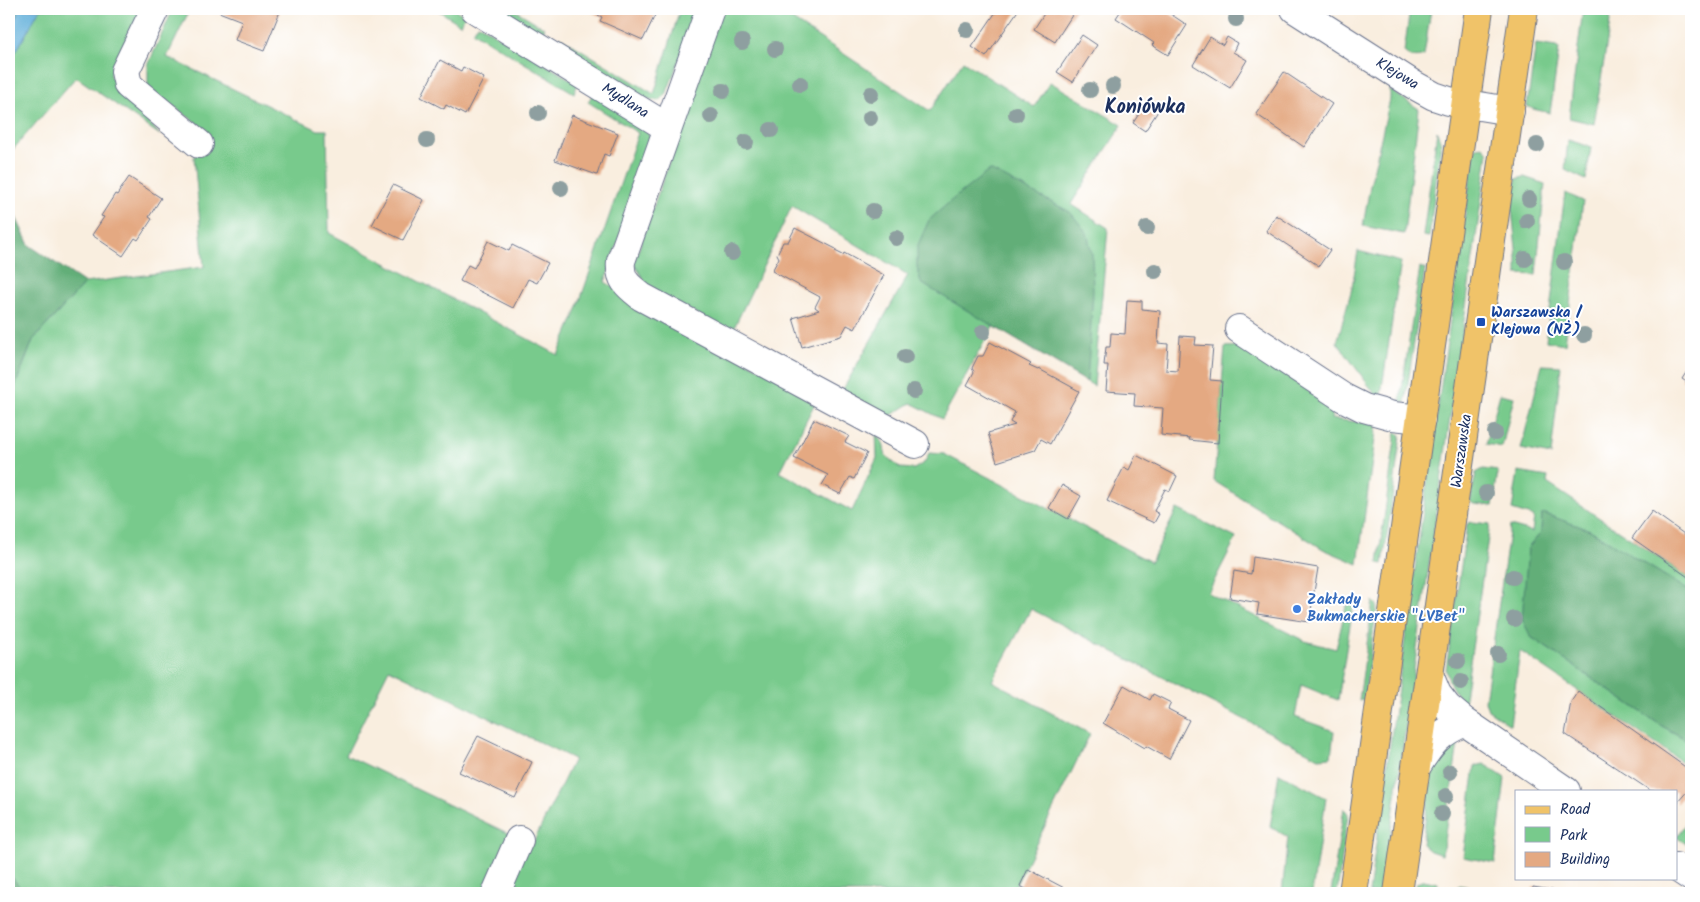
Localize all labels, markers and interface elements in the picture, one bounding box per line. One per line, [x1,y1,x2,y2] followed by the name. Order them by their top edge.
[1371,52,1423,96] street label: Klejowa
[597,77,653,125] street label: Mydlana
[1105,92,1185,124] district label: Koniówka
[1491,301,1583,342] place label: Warszawska / Klejowa (NŻ)
[1475,316,1487,328] marker: Warszawska / Klejowa (NŻ)
[1445,413,1479,489] street label: Warszawska
[1307,588,1465,629] place label: Zakłady Bukmacherskie "LVBet"
[1291,603,1303,615] marker: Zakłady Bukmacherskie "LVBet"
[1515,790,1678,880] legend
[1560,798,1591,822] text: Road
[1560,824,1588,848] text: Park
[1560,848,1610,872] text: Building

